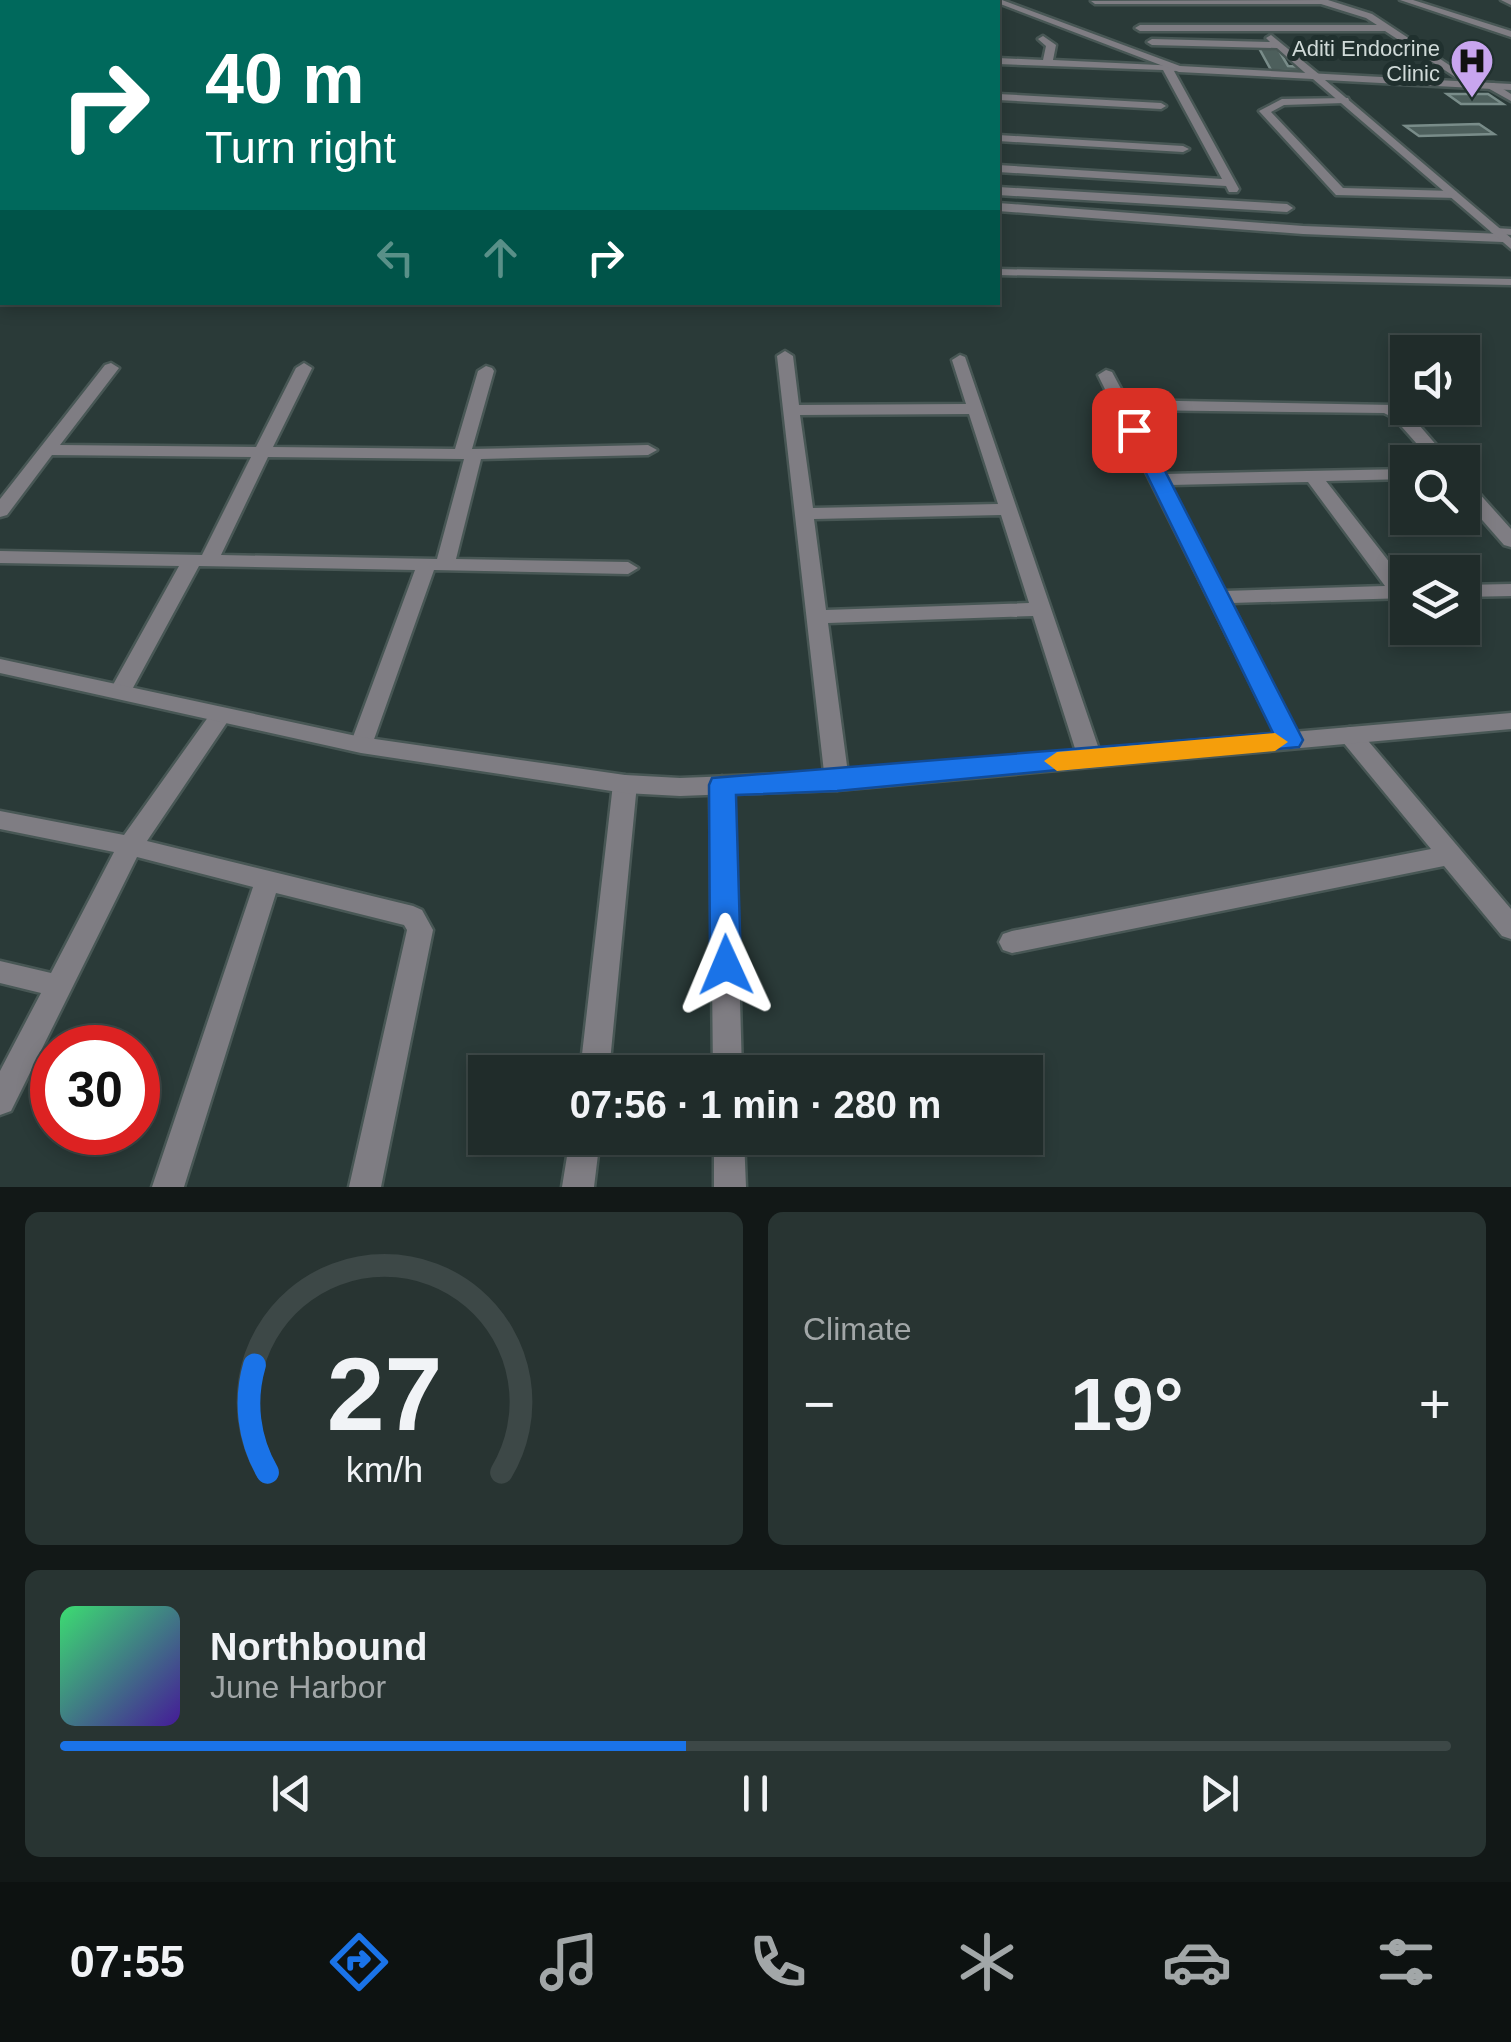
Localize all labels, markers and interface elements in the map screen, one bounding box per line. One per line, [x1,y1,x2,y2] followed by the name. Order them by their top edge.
[1292,36,1440,86] place label: Aditi Endocrine Clinic
[1449,38,1495,99] hospital icon: Aditi Endocrine Clinic
[40,40,170,170] icon: right
[205,40,365,118] text: 40 m
[205,122,396,173] text: Turn right
[368,230,423,285] icon: left
[473,230,528,285] icon: ahead
[578,230,633,285] icon: right
[1390,335,1480,645] map controls
[1390,335,1480,425] button: sound
[1092,388,1177,473] pin
[1107,403,1162,458] icon: arrive
[1390,445,1480,535] button: search
[1390,555,1480,645] button: layers
[674,913,778,1017] position arrow
[30,1025,160,1155] speed limit sign: 30
[570,1084,941,1126] text: 07:56 · 1 min · 280 m
[803,1311,911,1347] text: Climate
[326,1336,442,1452] text: 27
[1070,1362,1184,1446] text: 19°
[803,1373,835,1435] text: −
[1419,1373,1451,1435] text: +
[345,1450,423,1490] text: km/h
[210,1626,427,1668] text: Northbound
[210,1669,386,1705] text: June Harbor
[264,1766,319,1821] icon: previous
[728,1766,783,1821] icon: pause
[1192,1766,1247,1821] icon: next
[324,1927,394,1997] icon: directions
[534,1927,604,1997] icon: music
[743,1927,813,1997] icon: phone
[952,1927,1022,1997] icon: climate
[1162,1927,1232,1997] icon: car
[1371,1927,1441,1997] icon: filters
[70,1936,185,1987] text: 07:55

